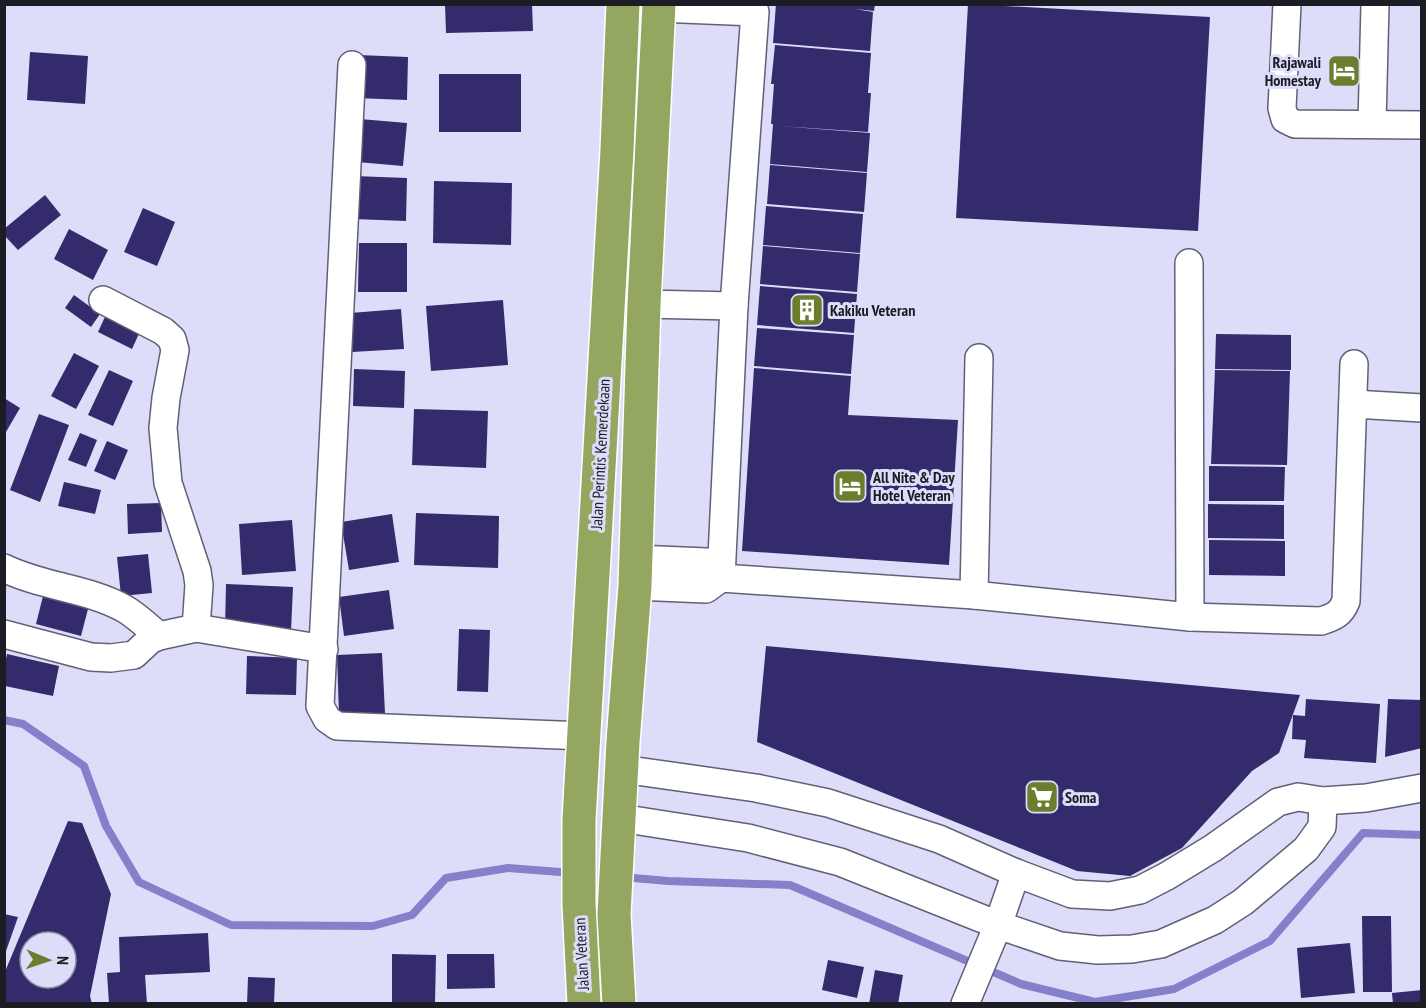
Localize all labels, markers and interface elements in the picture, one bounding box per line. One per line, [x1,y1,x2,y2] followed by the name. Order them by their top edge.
[1265,52,1322,90] place label: Rajawali Homestay
[1326,53,1362,89] hotel icon: Rajawali Homestay
[789,292,825,328] building icon: Kakiku Veteran
[830,300,915,320] place label: Kakiku Veteran
[586,378,614,531] street label: Jalan Perintis Kemerdekaan
[872,467,955,505] place label: All Nite & Day Hotel Veteran
[832,468,868,504] hotel icon: All Nite & Day Hotel Veteran
[1024,779,1060,815] supermarket icon: Soma
[1065,787,1097,807] place label: Soma
[569,917,593,992] street label: Jalan Veteran
[18,930,78,990] north arrow
[53,956,73,965] text: N

